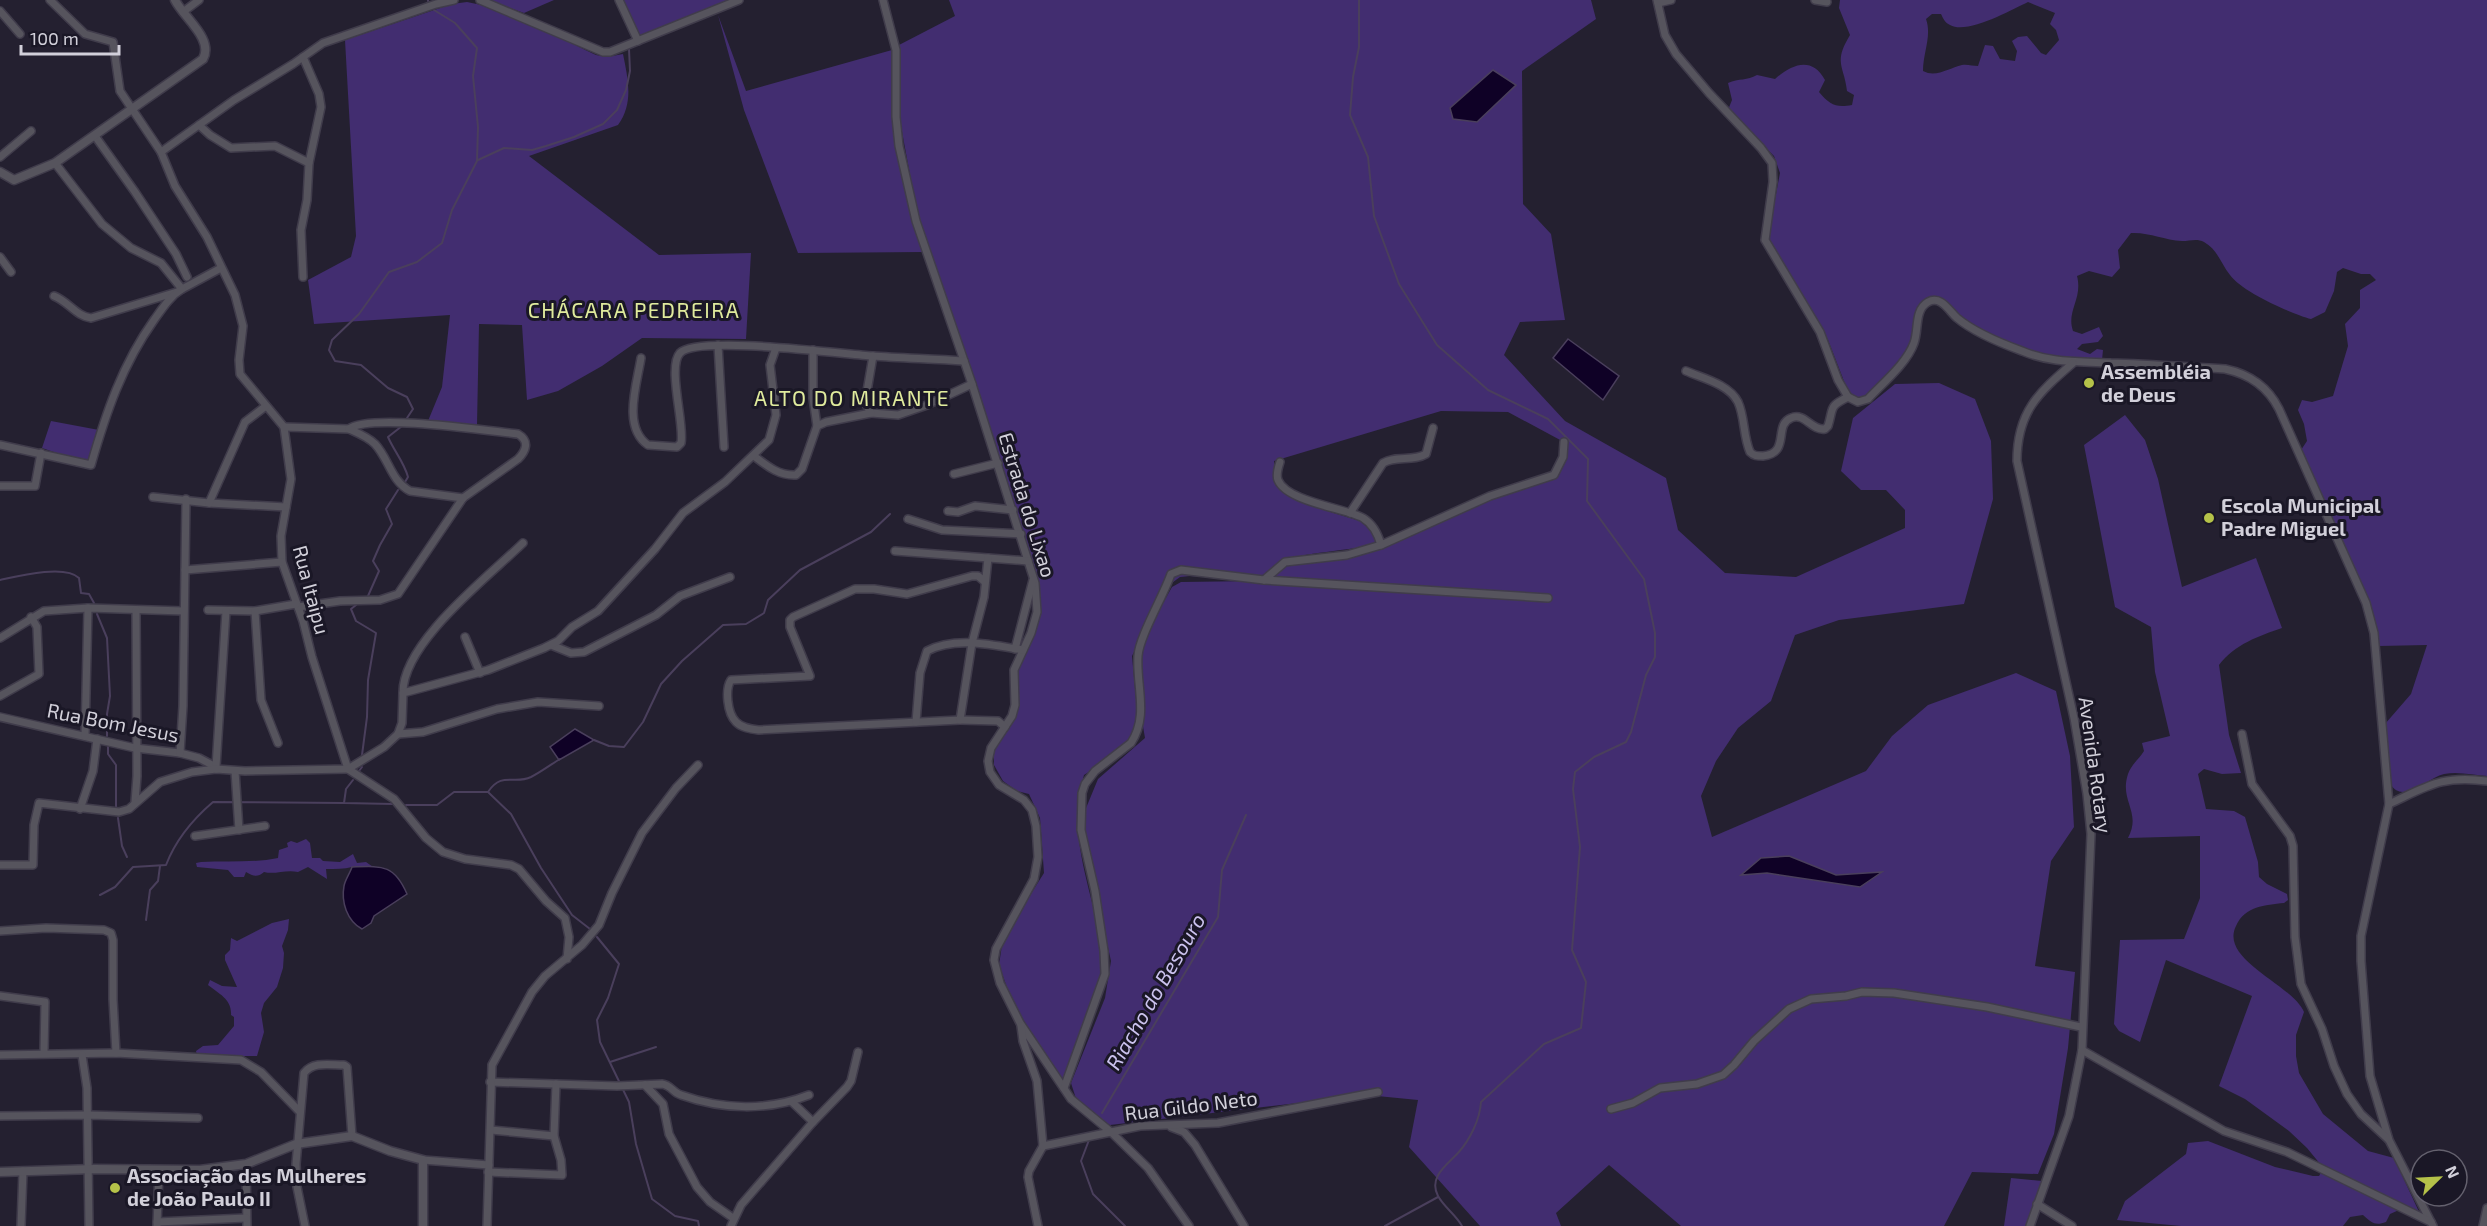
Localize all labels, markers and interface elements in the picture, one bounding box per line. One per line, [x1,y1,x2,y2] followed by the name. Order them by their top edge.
[21,18,118,56] scale bar
[30,27,79,49] text: 100 m
[528,297,740,322] district label: CHÁCARA PEDREIRA
[2101,359,2211,406] place label: Assembléia de Deus
[2082,376,2096,390] marker: Assembléia de Deus
[754,385,950,410] district label: ALTO DO MIRANTE
[995,429,1061,580] street label: Estrada do Lixao
[2221,493,2381,540] place label: Escola Municipal Padre Miguel
[2202,511,2216,525] marker: Escola Municipal Padre Miguel
[289,543,335,637] street label: Rua Itaipu
[2075,695,2118,835] street label: Avenida Rotary
[45,697,181,747] street label: Rua Bom Jesus
[1100,909,1210,1074] water label: Riacho do Besouro
[1123,1085,1259,1125] street label: Rua Gildo Neto
[2409,1148,2469,1208] north arrow
[127,1163,366,1210] place label: Associação das Mulheres de João Paulo II
[2442,1163,2464,1181] text: N
[108,1181,122,1195] marker: Associação das Mulheres de João Paulo II

